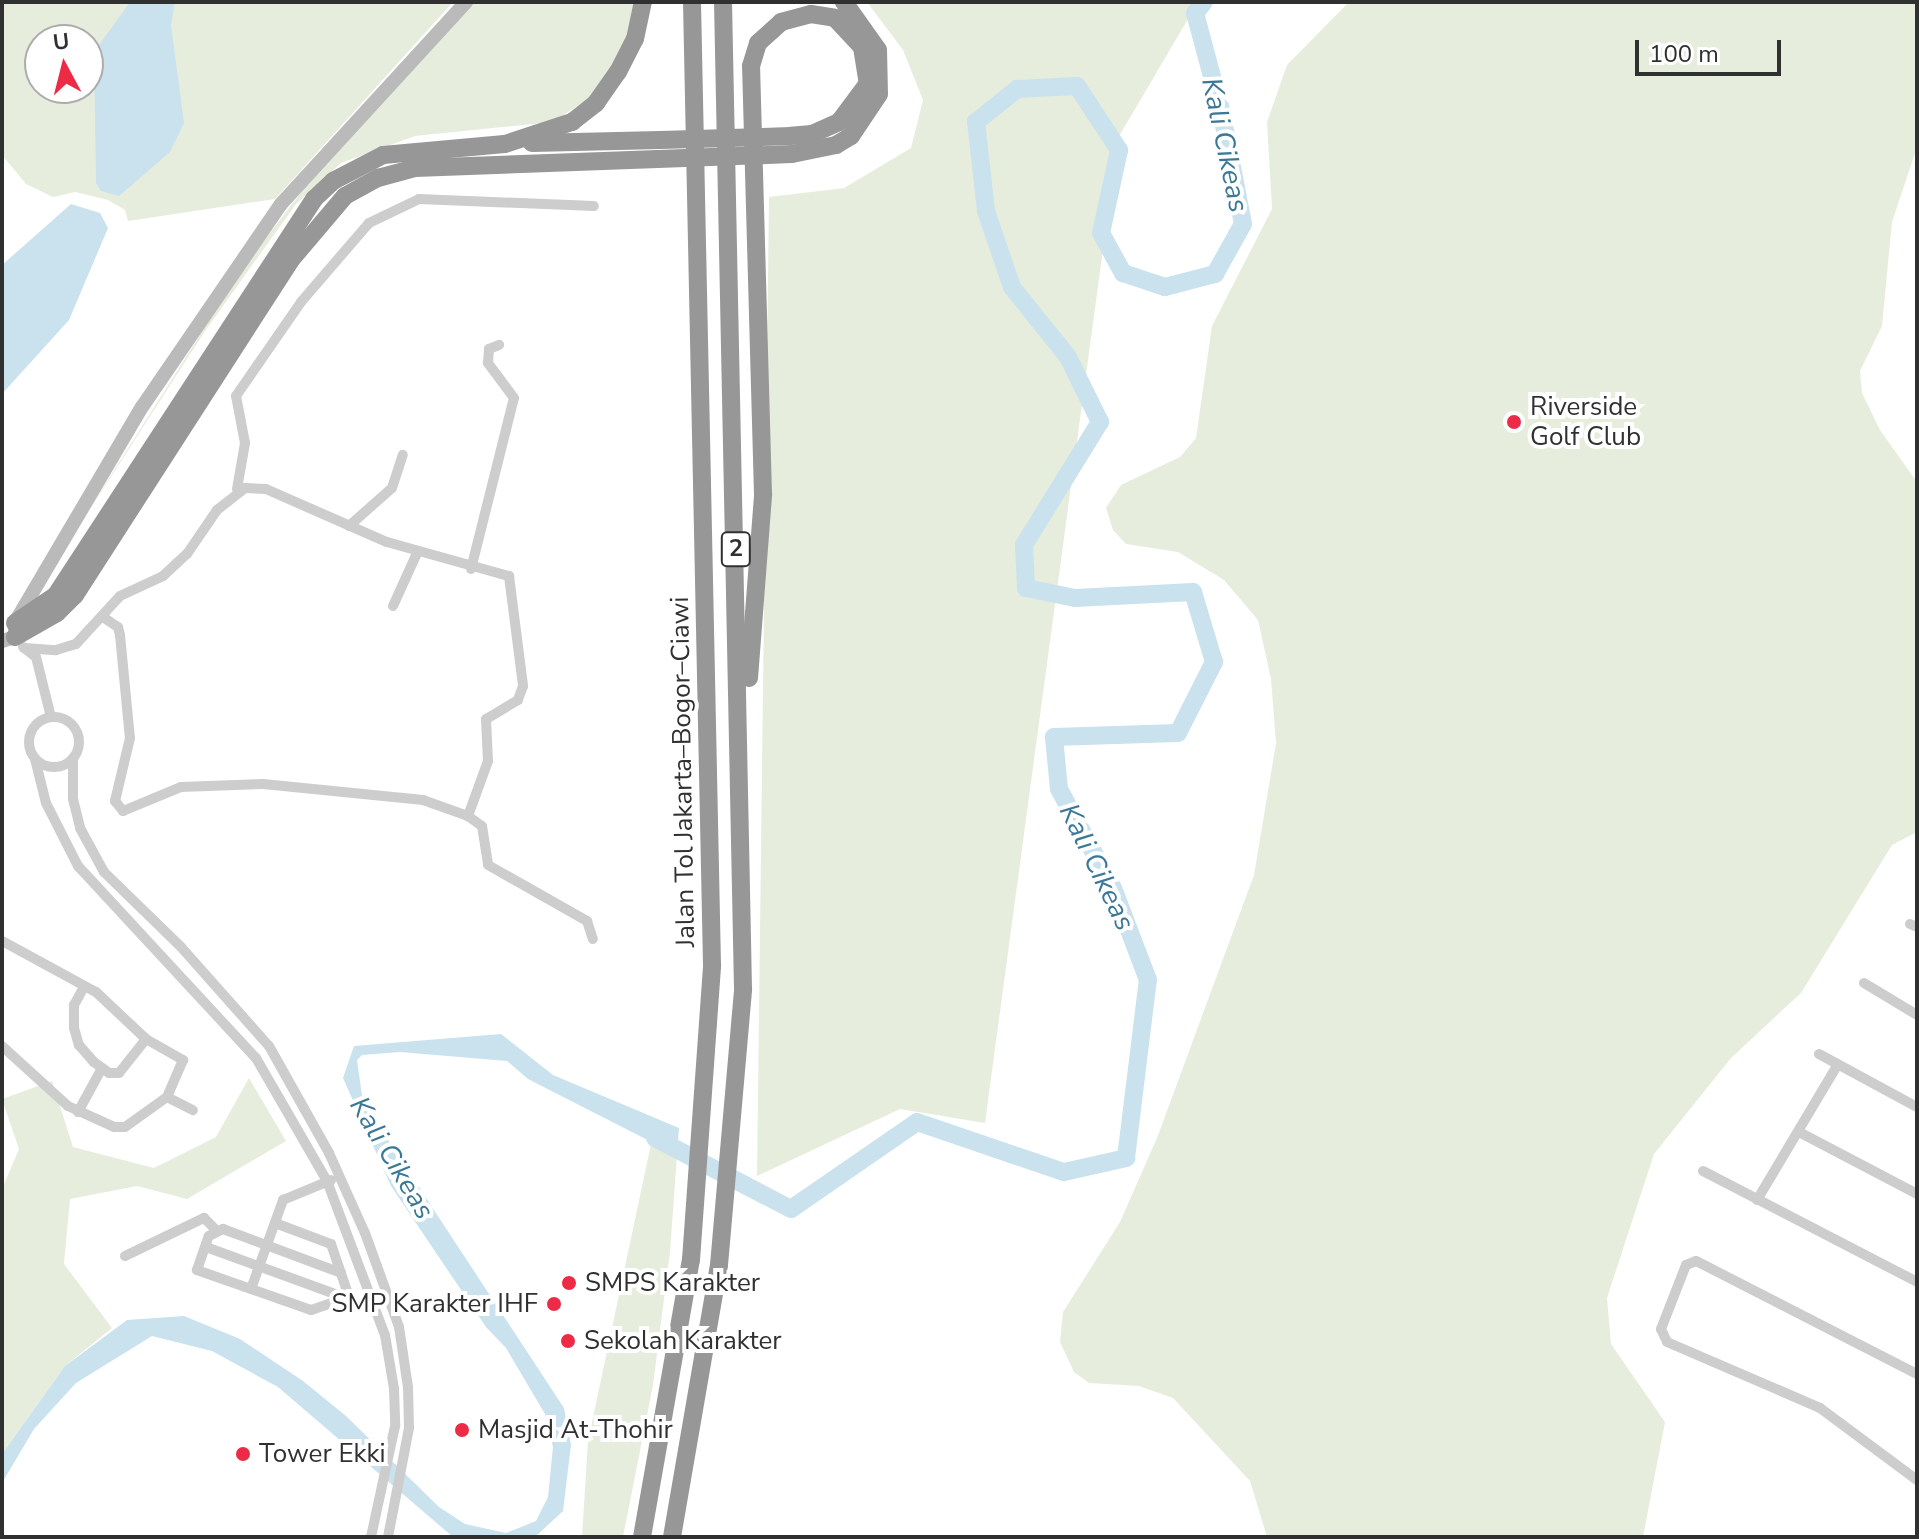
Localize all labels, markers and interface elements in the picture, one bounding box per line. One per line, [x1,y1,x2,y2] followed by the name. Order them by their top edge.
[24,24,104,104] north arrow
[1639,24,1785,74] scale bar
[51,26,71,58] text: U
[1649,38,1719,70] text: 100 m
[1194,75,1256,215] water label: Kali Cikeas
[1530,391,1641,452] place label: Riverside Golf Club
[1505,413,1523,431] marker: Riverside Golf Club
[720,529,752,569] road number: 2
[664,596,702,948] street label: Jalan Tol Jakarta–Bogor–Ciawi
[1052,798,1142,936] water label: Kali Cikeas
[342,1091,442,1225] water label: Kali Cikeas
[585,1267,760,1299] place label: SMPS Karakter
[560,1274,578,1292] marker: SMPS Karakter
[331,1288,538,1320] place label: SMP Karakter IHF
[545,1295,563,1313] marker: SMP Karakter IHF
[584,1325,782,1357] place label: Sekolah Karakter
[559,1332,577,1350] marker: Sekolah Karakter
[478,1414,673,1446] place label: Masjid At-Thohir
[453,1421,471,1439] marker: Masjid At-Thohir
[259,1438,386,1470] place label: Tower Ekki
[234,1445,252,1463] marker: Tower Ekki

